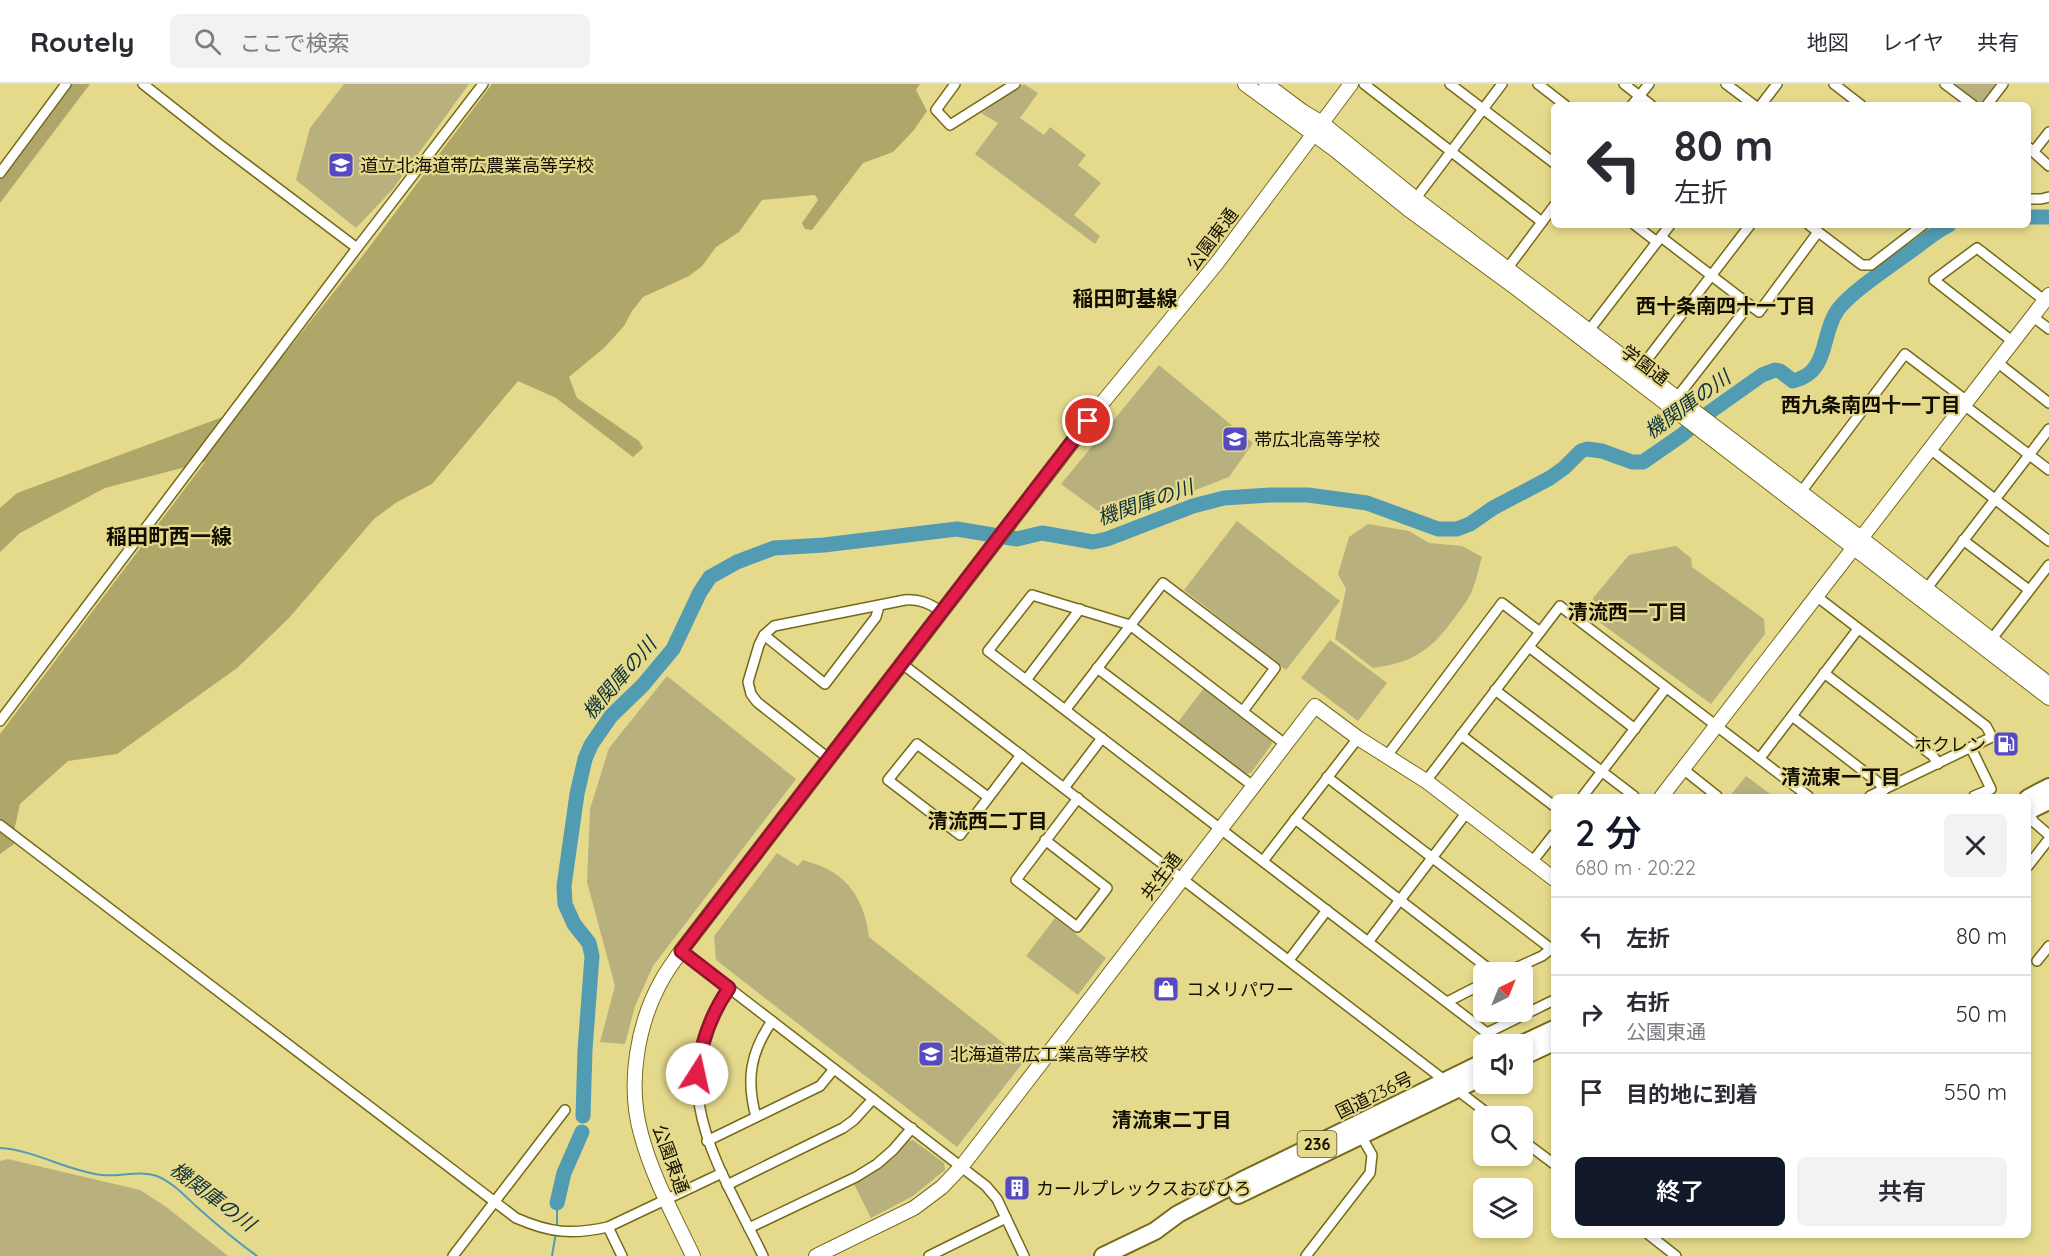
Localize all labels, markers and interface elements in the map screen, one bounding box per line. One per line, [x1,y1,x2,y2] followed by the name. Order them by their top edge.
[170,14,590,68] search box
[30,24,134,59] text: Routely
[191,25,224,58] icon: search
[239,29,349,57] text: ここで検索
[1807,29,1849,55] text: 地図
[1882,29,1944,55] text: レイヤ
[1977,29,2019,55] text: 共有
[1674,119,1773,172] text: 80 m
[1575,126,1653,204] icon: left
[326,150,356,180] school or university icon: 道立北海道帯広農業高等学校
[360,154,594,177] place label: 道立北海道帯広農業高等学校
[1674,175,1728,209] text: 左折
[1181,203,1243,275] street label: 公園東通
[1073,285,1178,311] district label: 稲田町基線
[1636,293,1816,318] district label: 西十条南四十一丁目
[1617,340,1673,390] street label: 学園通
[1639,363,1736,444] water label: 機関庫の川
[1781,392,1961,417] district label: 西九条南四十一丁目
[1062,395,1113,446] pin
[1071,404,1104,437] icon: arrive
[1220,424,1250,454] school or university icon: 帯広北高等学校
[1254,428,1380,451] place label: 帯広北高等学校
[1094,473,1198,530] water label: 機関庫の川
[106,523,232,549] district label: 稲田町西一線
[1568,599,1688,624] district label: 清流西一丁目
[577,631,663,724] water label: 機関庫の川
[1991,729,2021,759] fuel station icon: ホクレン
[1914,733,1986,756] place label: ホクレン
[1781,764,1901,789] district label: 清流東一丁目
[928,808,1048,833] district label: 清流西二丁目
[1575,810,1641,855] text: 2 分
[1944,814,2007,877] button: close
[1136,848,1186,904] street label: 共生通
[1575,855,1696,880] text: 680 m · 20:22
[1575,920,1608,953] icon: left
[1956,922,2007,950] text: 80 m
[1626,924,1670,952] text: 左折
[1473,962,1533,1022] north arrow
[1473,962,1533,1238] map controls
[1151,974,1181,1004] shop icon: コメリパワー
[1186,978,1294,1001] place label: コメリパワー
[1626,988,1670,1016] text: 右折
[1575,998,1608,1031] icon: right
[1956,1000,2007,1028] text: 50 m
[1626,1019,1706,1044] text: 公園東通
[1473,1034,1533,1094] button: sound
[916,1039,946,1069] school or university icon: 北海道帯広工業高等学校
[665,1042,729,1106] position arrow
[950,1043,1148,1066] place label: 北海道帯広工業高等学校
[1332,1066,1416,1124] street label: 国道236号
[1575,1076,1608,1109] icon: arrive
[1944,1078,2007,1106] text: 550 m
[1626,1080,1758,1108] text: 目的地に到着
[1473,1106,1533,1166] button: search
[1112,1107,1232,1132] district label: 清流東二丁目
[648,1121,694,1197] street label: 公園東通
[1298,1131,1336,1157] road number: 236
[166,1156,262,1237] water label: 機関庫の川
[1575,1157,1785,1226] button: 終了
[1797,1157,2007,1226] button: 共有
[1002,1173,1032,1203] building icon: カールプレックスおびひろ
[1036,1177,1251,1200] place label: カールプレックスおびひろ
[1473,1178,1533,1238] button: layers

